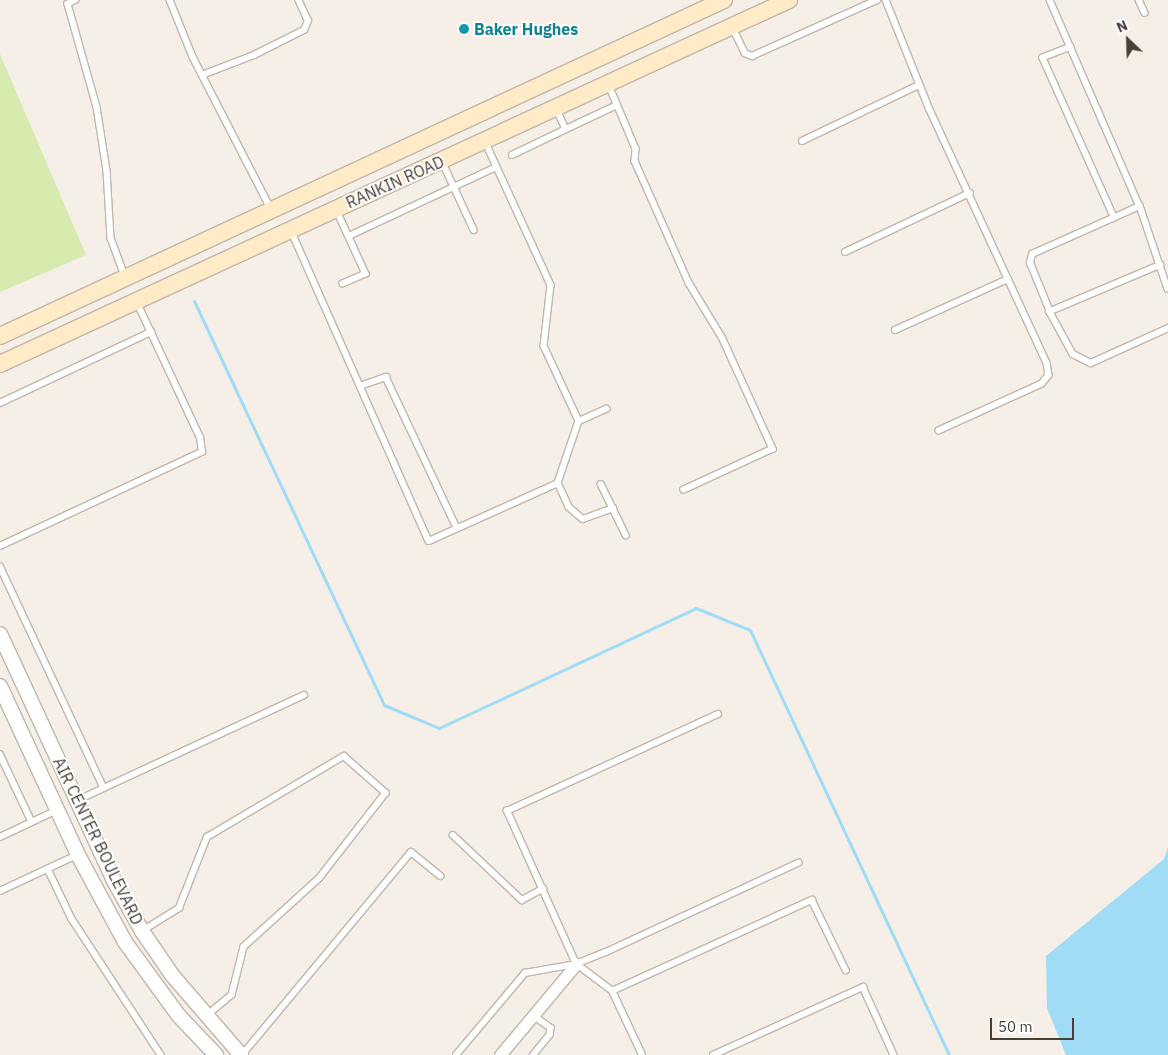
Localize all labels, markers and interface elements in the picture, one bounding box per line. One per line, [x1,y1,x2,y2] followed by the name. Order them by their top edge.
[1103,15,1153,65] north arrow
[1114,16,1130,37] text: N
[474,19,578,39] place label: Baker Hughes
[458,23,470,35] marker: Baker Hughes
[343,152,447,212] street label: RANKIN ROAD
[49,754,147,928] street label: AIR CENTER BOULEVARD
[993,1008,1077,1040] scale bar
[998,1017,1033,1036] text: 50 m

